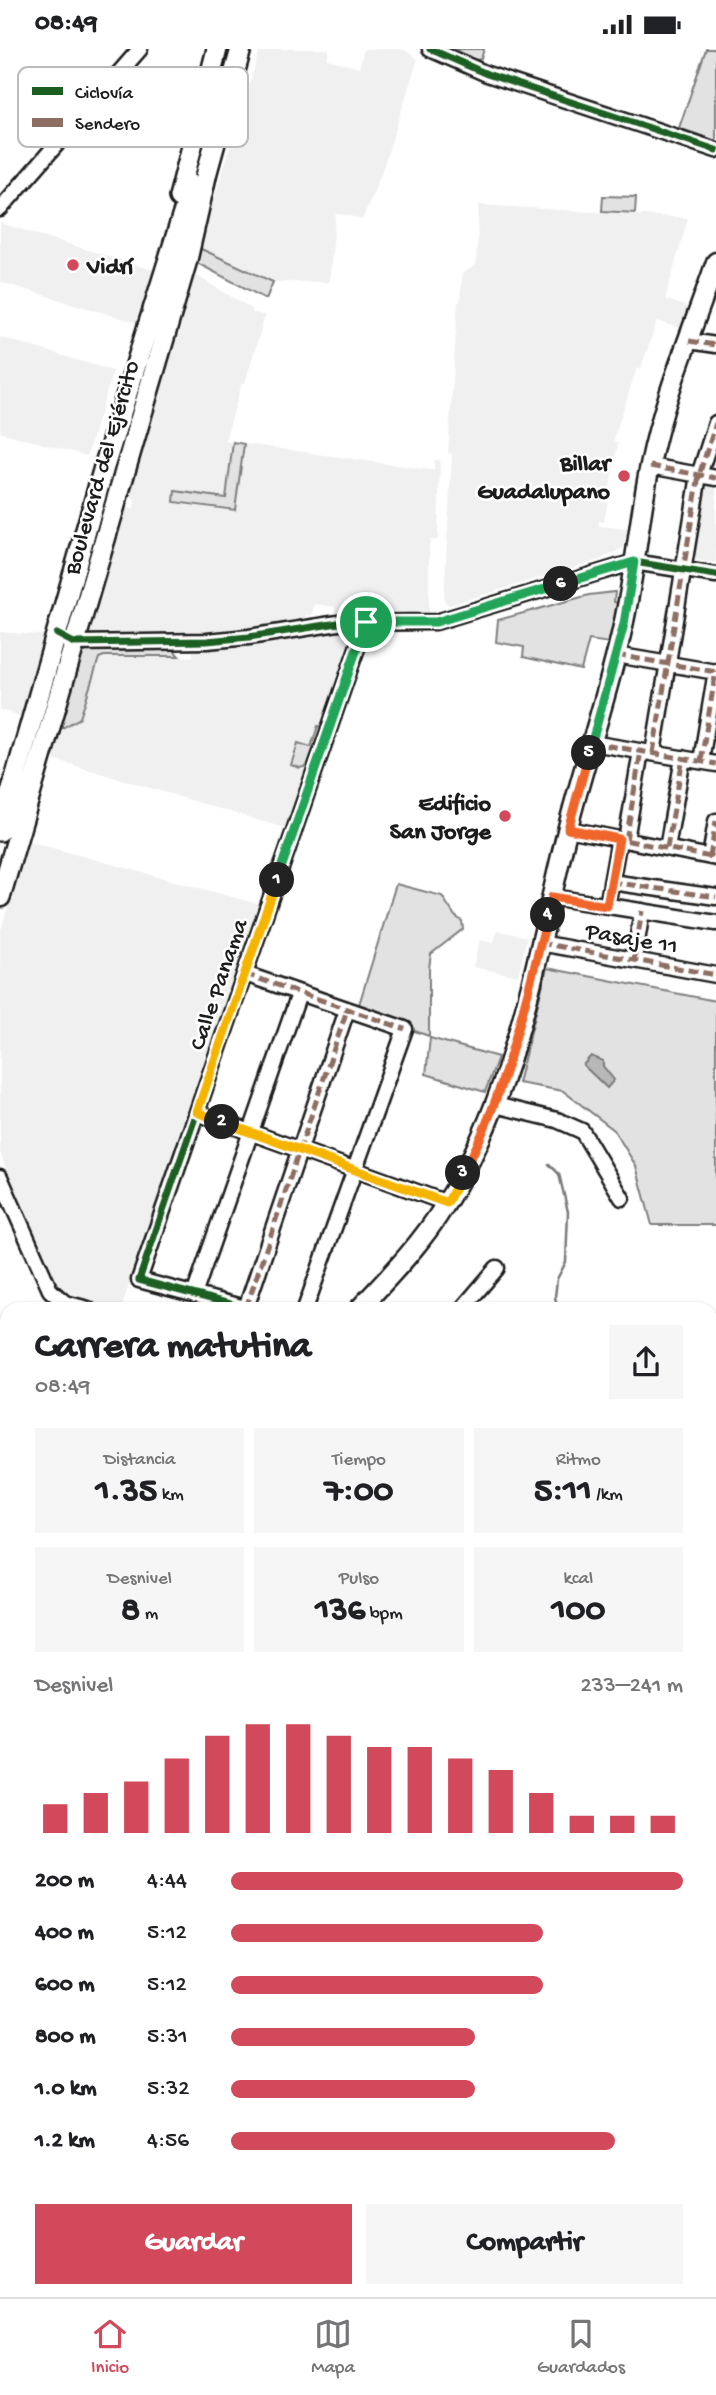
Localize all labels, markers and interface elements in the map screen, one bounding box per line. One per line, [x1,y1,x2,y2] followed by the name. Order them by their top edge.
[35,9,98,40] text: 08:49
[18,67,248,147] legend
[75,83,134,106] text: Ciclovía
[75,114,140,137] text: Sendero
[86,254,135,283] place label: Vidrí
[65,257,81,273] marker: Vidrí
[59,357,148,579] street label: Boulevard del Ejército
[477,451,612,508] place label: Billar Guadalupano
[616,468,632,484] marker: Billar Guadalupano
[544,567,578,601] pin: 6
[556,572,565,595] text: 6
[336,592,396,652] pin
[347,603,385,641] icon: arrive
[572,735,606,771] pin: 5
[584,741,594,764] text: 5
[390,791,493,848] place label: Edificio San Jorge
[497,808,513,824] marker: Edificio San Jorge
[260,863,294,897] pin: 1
[273,868,280,891] text: 1
[530,897,566,933] pin: 4
[543,903,552,926] text: 4
[184,915,256,1054] street label: Calle Panama
[582,918,680,963] street label: Pasaje 11
[204,1105,240,1139] pin: 2
[217,1110,226,1133] text: 2
[446,1155,480,1191] pin: 3
[458,1161,467,1184] text: 3
[609,1325,683,1399] button: share
[35,1326,311,1370] text: Carrera matutina
[35,1374,90,1401] text: 08:49
[104,1449,176,1472] text: Distancia
[332,1449,386,1472] text: Tiempo
[556,1449,601,1472] text: Ritmo
[96,1472,157,1513] text: 1.35
[325,1472,393,1513] text: 7:00
[534,1472,592,1513] text: 5:11
[157,1484,184,1507] text: km
[592,1484,623,1507] text: /km
[107,1568,172,1591] text: Desnivel
[339,1568,379,1591] text: Pulso
[563,1568,593,1591] text: kcal
[121,1591,140,1632] text: 8
[315,1591,365,1632] text: 136
[551,1591,605,1632] text: 100
[140,1603,158,1626] text: m
[365,1603,403,1626] text: bpm
[35,1673,113,1700] text: Desnivel
[581,1673,683,1700] text: 233–241 m
[35,1868,94,1895] text: 200 m
[147,1868,187,1895] text: 4:44
[35,1920,94,1947] text: 400 m
[147,1920,187,1947] text: 5:12
[35,1972,95,1999] text: 600 m
[147,1972,187,1999] text: 5:12
[35,2024,96,2051] text: 800 m
[147,2024,188,2051] text: 5:31
[35,2076,97,2103] text: 1.0 km
[147,2076,190,2103] text: 5:32
[35,2128,95,2155] text: 1.2 km
[147,2128,189,2155] text: 4:56
[35,2204,352,2284] button: Guardar
[366,2204,683,2284] button: Compartir
[91,2315,129,2380] tab: Inicio
[311,2315,355,2380] tab: Mapa
[537,2315,625,2380] tab: Guardados

